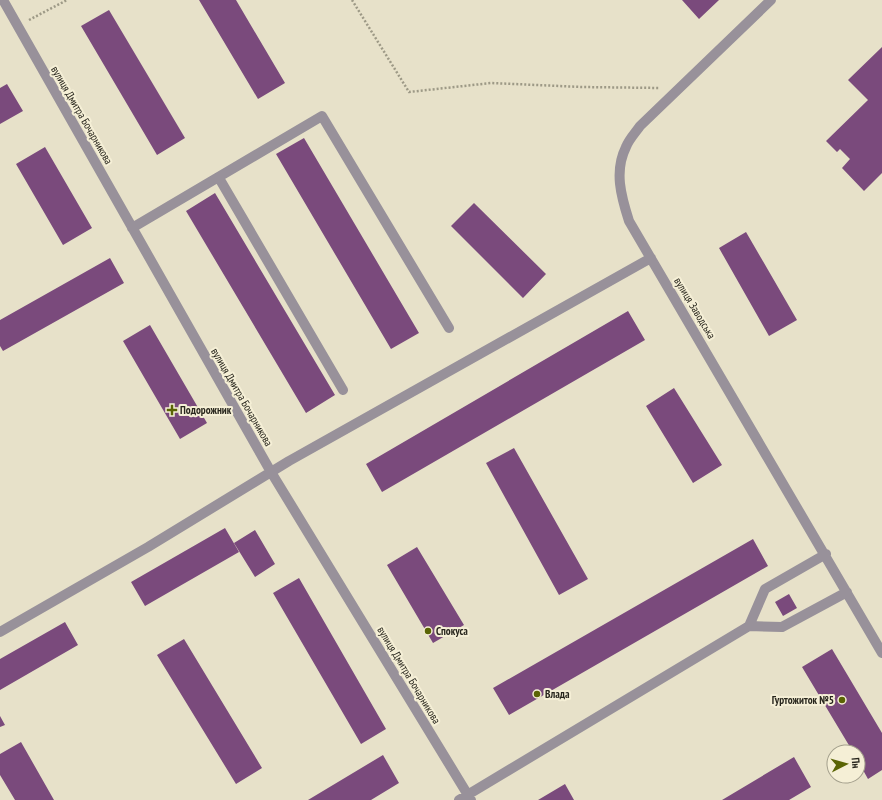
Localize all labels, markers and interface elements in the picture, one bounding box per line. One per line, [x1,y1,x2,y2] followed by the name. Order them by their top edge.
[48,63,116,167] street label: вулиця Дмитра Бочарникова
[671,275,719,341] street label: вулиця Заводська
[208,345,276,449] street label: вулиця Дмитра Бочарникова
[180,403,232,417] place label: Подорожник
[167,405,177,415] marker: Подорожник
[374,624,444,726] street label: вулиця Дмитра Бочарникова
[436,624,468,638] place label: Спокуса
[423,626,433,636] marker: Спокуса
[545,687,570,701] place label: Влада
[532,689,542,699] marker: Влада
[772,693,834,707] place label: Гуртожиток №5
[837,695,847,705] marker: Гуртожиток №5
[826,744,866,784] north arrow
[848,757,863,769] text: Пн

